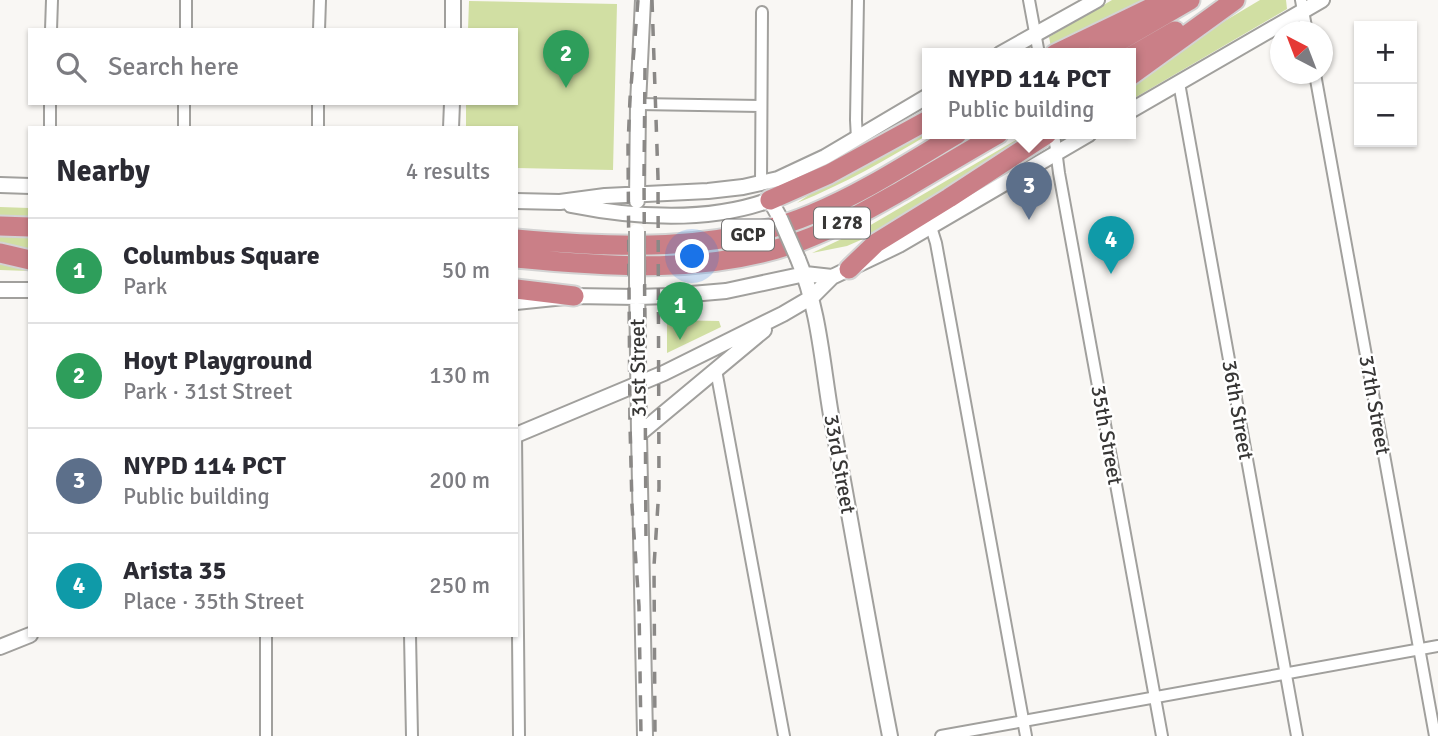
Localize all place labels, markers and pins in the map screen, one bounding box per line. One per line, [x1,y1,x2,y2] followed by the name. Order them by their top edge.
[543,30,589,88] pin: 2
[1006,162,1052,220] pin: 3
[1088,216,1134,274] pin: 4
[657,282,703,340] pin: 1

